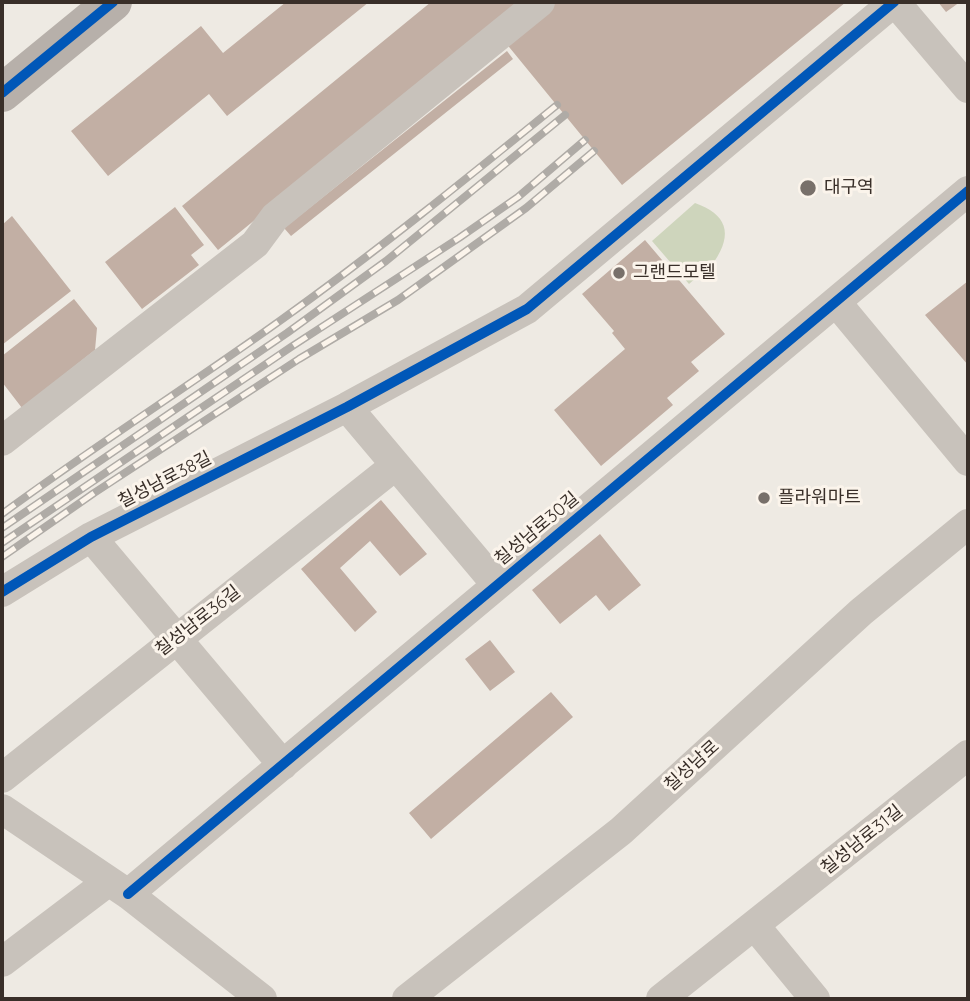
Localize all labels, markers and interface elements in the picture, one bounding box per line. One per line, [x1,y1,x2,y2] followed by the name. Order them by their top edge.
[824,177,874,199] place label: 대구역
[798,178,818,198] marker: 대구역
[633,262,716,284] place label: 그랜드모텔
[611,265,627,281] marker: 그랜드모텔
[115,447,215,513] street label: 칠성남로38길
[778,487,861,509] place label: 플라워마트
[491,488,583,570] street label: 칠성남로30길
[756,490,772,506] marker: 플라워마트
[151,581,245,661] street label: 칠성남로36길
[660,736,724,796] street label: 칠성남로
[817,800,907,880] street label: 칠성남로31길

